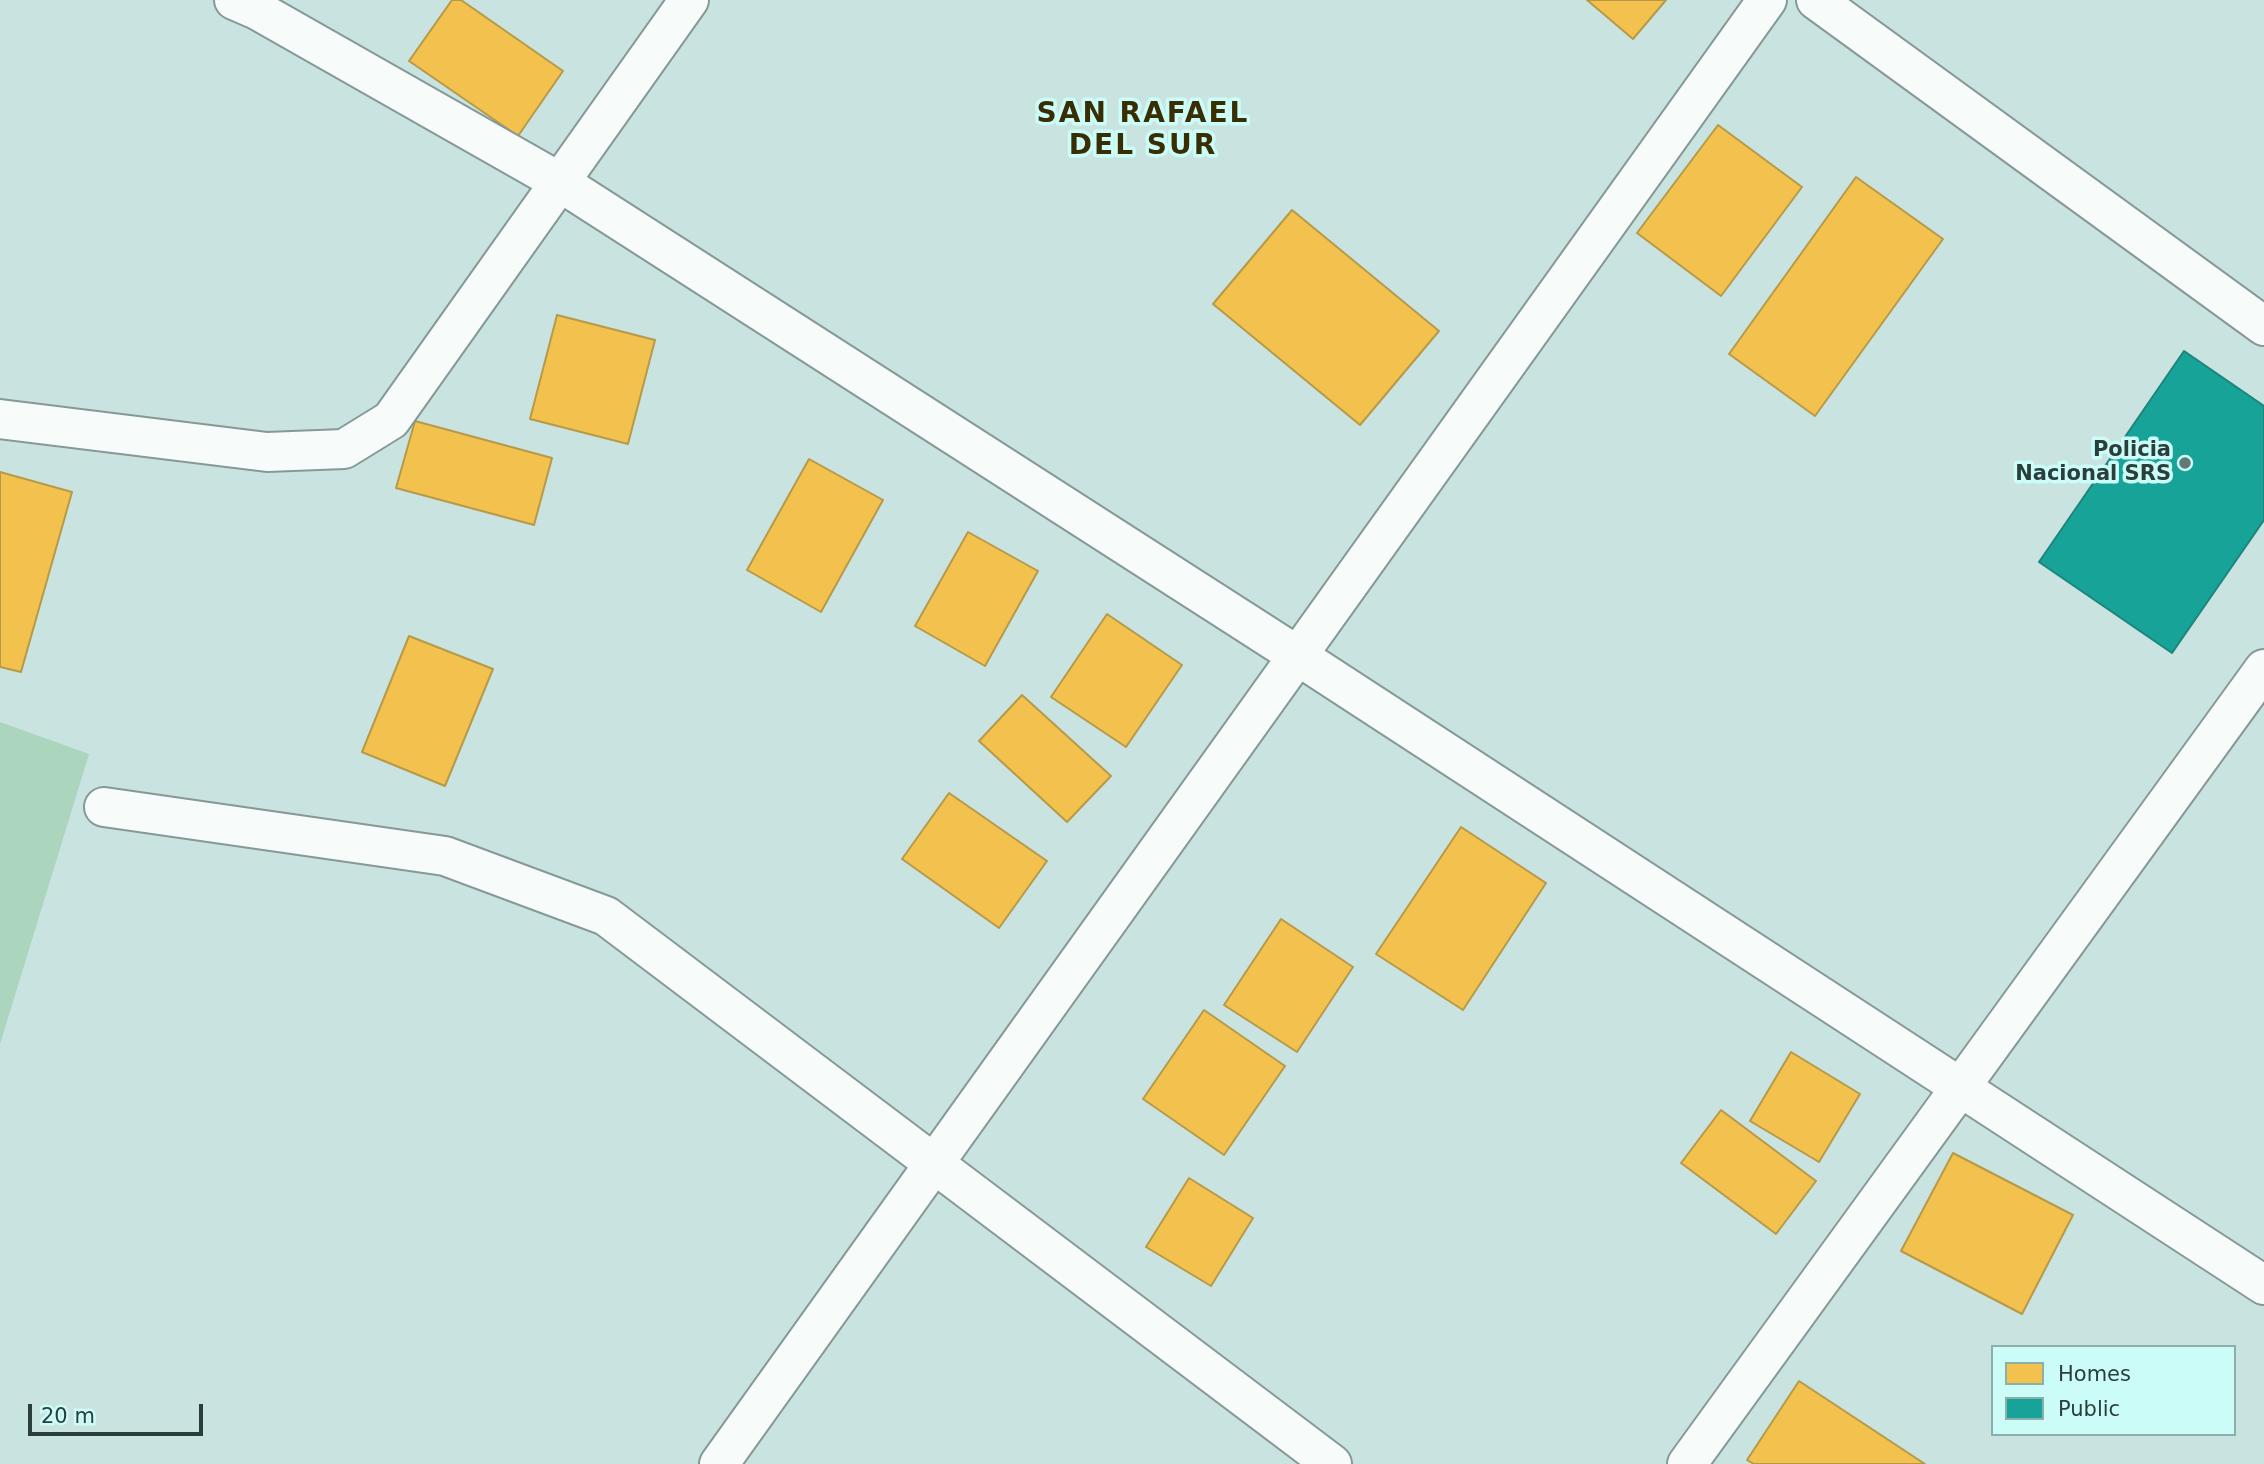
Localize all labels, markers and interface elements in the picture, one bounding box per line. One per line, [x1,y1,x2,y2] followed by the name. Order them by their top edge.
[1038,98,1248,164] district label: SAN RAFAEL DEL SUR
[2015,438,2171,488] place label: Policia Nacional SRS
[2177,455,2193,471] marker: Policia Nacional SRS
[1991,1345,2236,1436] legend
[2058,1362,2131,1386] text: Homes
[32,1390,206,1434] scale bar
[2058,1397,2120,1421] text: Public
[41,1404,95,1428] text: 20 m

